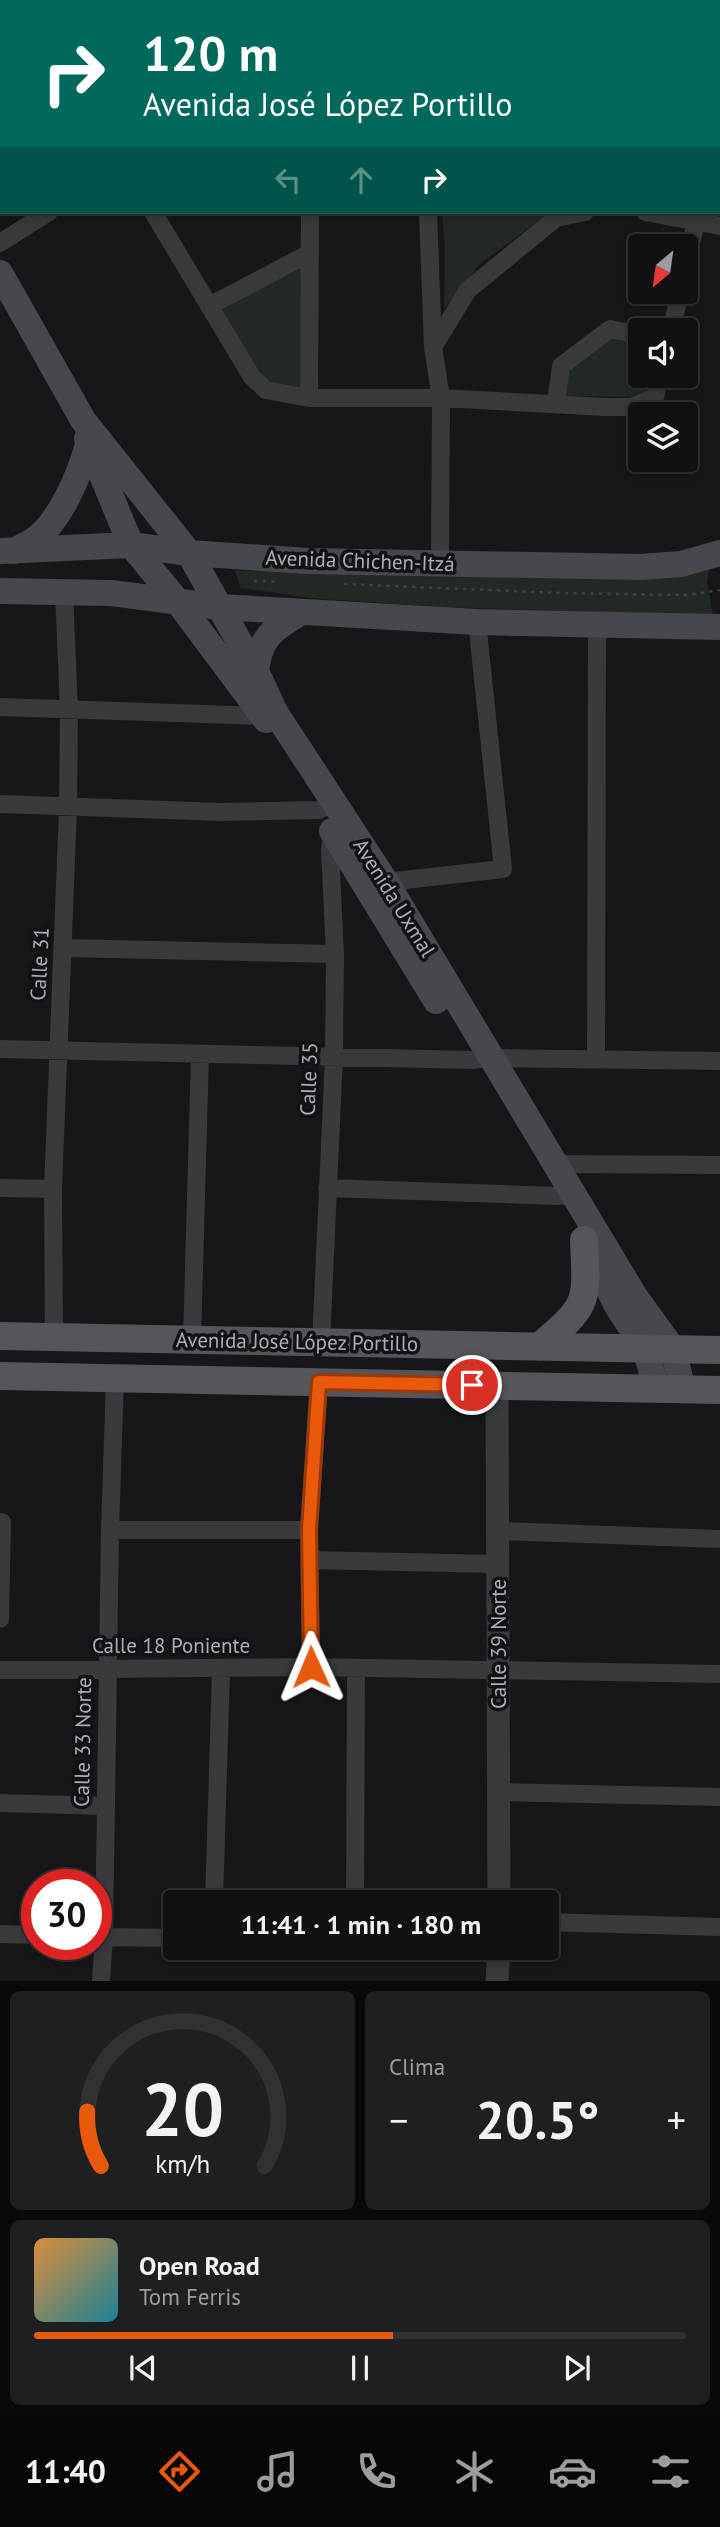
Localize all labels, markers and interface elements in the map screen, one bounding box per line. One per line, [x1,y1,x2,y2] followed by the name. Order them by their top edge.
[143,21,278,85] text: 120 m
[28,28,119,119] icon: right
[143,83,512,125] text: Avenida José López Portillo
[269,161,307,199] icon: left
[342,161,380,199] icon: ahead
[415,161,453,199] icon: right
[628,234,698,304] north arrow
[628,234,698,472] map controls
[628,318,698,388] button: sound
[628,402,698,472] button: layers
[265,544,455,577] street label: Avenida Chichen-Itzá
[347,833,442,962] street label: Avenida Uxmal
[24,927,55,1001] street label: Calle 31
[294,1042,323,1116] street label: Calle 35
[176,1326,418,1357] street label: Avenida José López Portillo
[442,1355,502,1415] pin
[453,1366,491,1404] icon: arrive
[485,1579,512,1709] street label: Calle 39 Norte
[274,1630,348,1704] position arrow
[92,1632,250,1659] street label: Calle 18 Poniente
[68,1677,97,1807] street label: Calle 33 Norte
[21,1869,112,1960] speed limit sign: 30
[241,1908,481,1941] text: 11:41 · 1 min · 180 m
[389,2052,445,2081] text: Clima
[141,2063,224,2157] text: 20
[476,2086,599,2153] text: 20.5°
[389,2095,408,2144] text: −
[667,2095,686,2144] text: +
[155,2148,210,2180] text: km/h
[139,2249,260,2282] text: Open Road
[139,2282,241,2311] text: Tom Ferris
[124,2349,162,2387] icon: previous
[341,2349,379,2387] icon: pause
[558,2349,596,2387] icon: next
[155,2447,204,2496] icon: directions
[253,2447,302,2496] icon: music
[352,2447,401,2496] icon: phone
[450,2447,499,2496] icon: climate
[548,2447,597,2496] icon: car
[646,2447,695,2496] icon: filters
[25,2450,106,2492] text: 11:40

